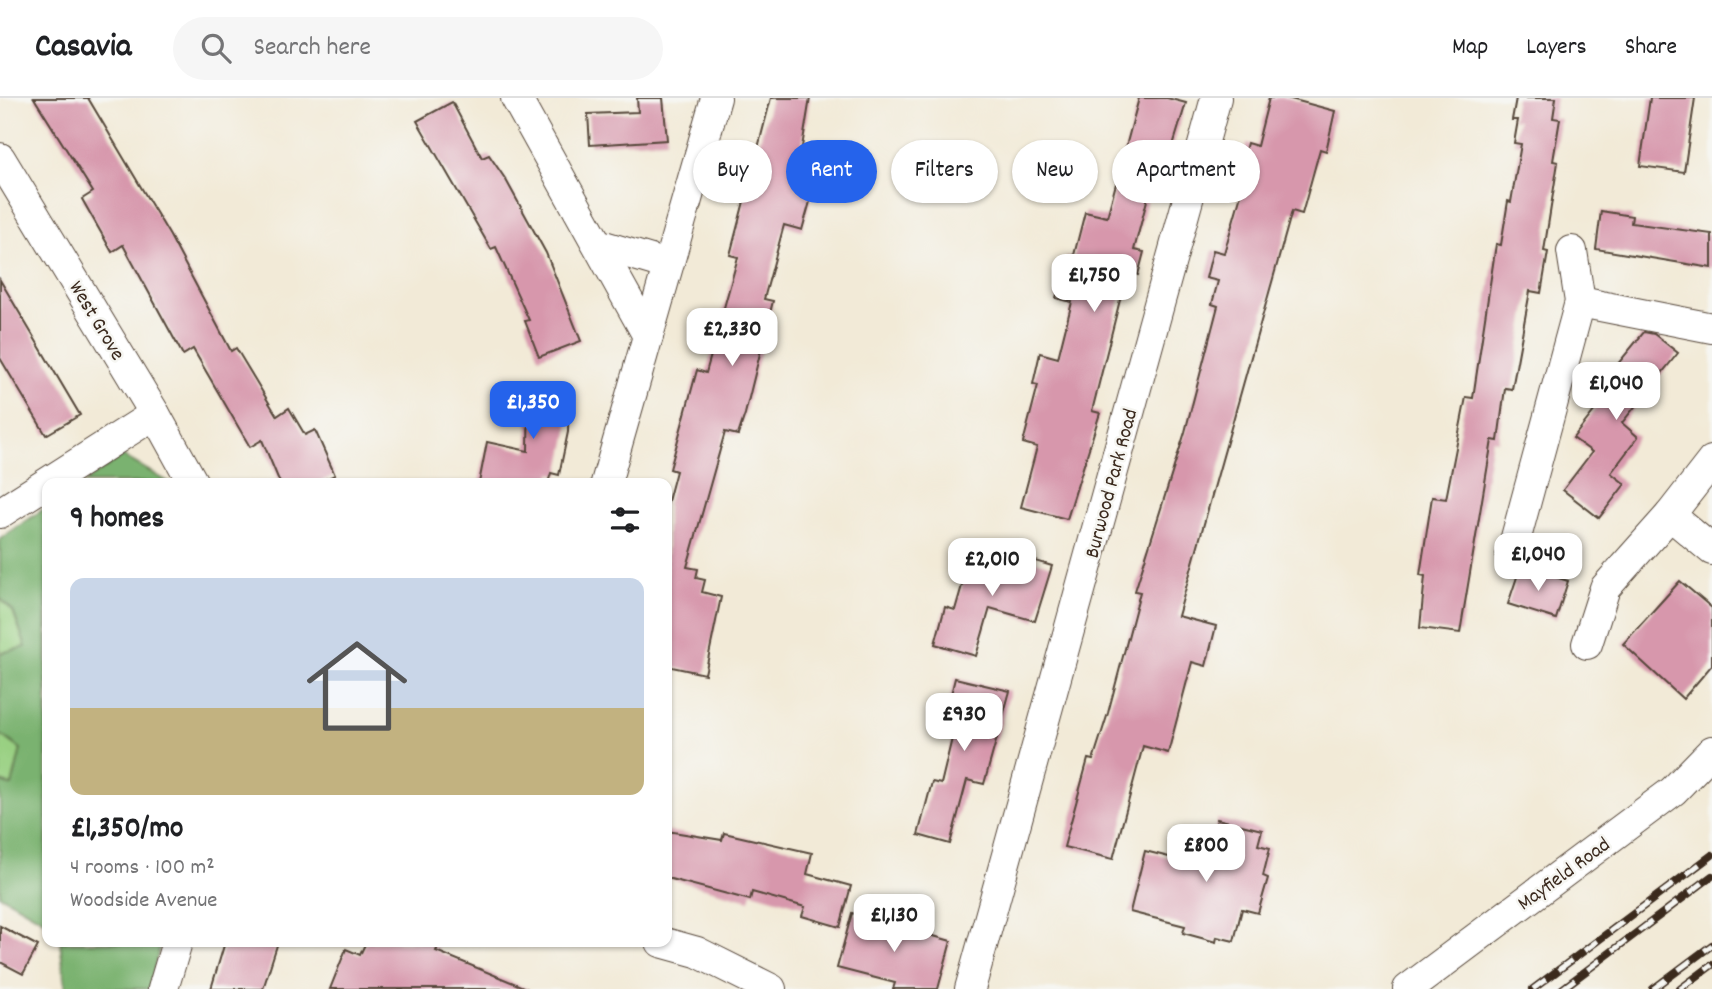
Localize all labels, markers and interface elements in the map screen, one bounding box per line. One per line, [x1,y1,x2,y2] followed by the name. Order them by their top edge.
[173,17,663,80] search box
[35,25,131,72] text: Casavia
[197,29,235,67] icon: search
[253,30,371,67] text: Search here
[1452,31,1488,65] text: Map
[1526,31,1587,65] text: Layers
[1625,31,1677,65] text: Share
[693,140,772,203] chip: Buy
[786,140,877,203] chip: Rent
[891,140,998,203] chip: Filters
[1012,140,1098,203] chip: New
[1112,140,1260,203] chip: Apartment
[1037,254,1151,314] pin: £1,750
[1068,260,1120,293] text: £1,750
[60,276,131,367] street label: West Grove
[675,308,789,368] pin: £2,330
[703,314,761,347] text: £2,330
[1559,362,1673,422] pin: £1,040
[1588,368,1644,401] text: £1,040
[476,382,590,441] pin: £1,350
[506,387,560,420] text: £1,350
[1079,406,1147,562] street label: Burwood Park Road
[70,499,164,542] text: 9 homes
[606,501,644,539] icon: filters
[1481,533,1595,593] pin: £1,040
[935,538,1049,598] pin: £2,010
[1510,539,1566,572] text: £1,040
[964,544,1020,577] text: £2,010
[294,623,420,749] icon: home
[923,694,1005,753] pin: £930
[942,699,986,732] text: £930
[70,809,183,852] text: £1,350/mo
[1165,824,1247,884] pin: £800
[1183,830,1229,863] text: £800
[1512,831,1617,919] street label: Mayfield Road
[70,852,215,885] text: 4 rooms · 100 m²
[70,885,217,918] text: Woodside Avenue
[837,894,951,954] pin: £1,130
[870,900,918,933] text: £1,130

